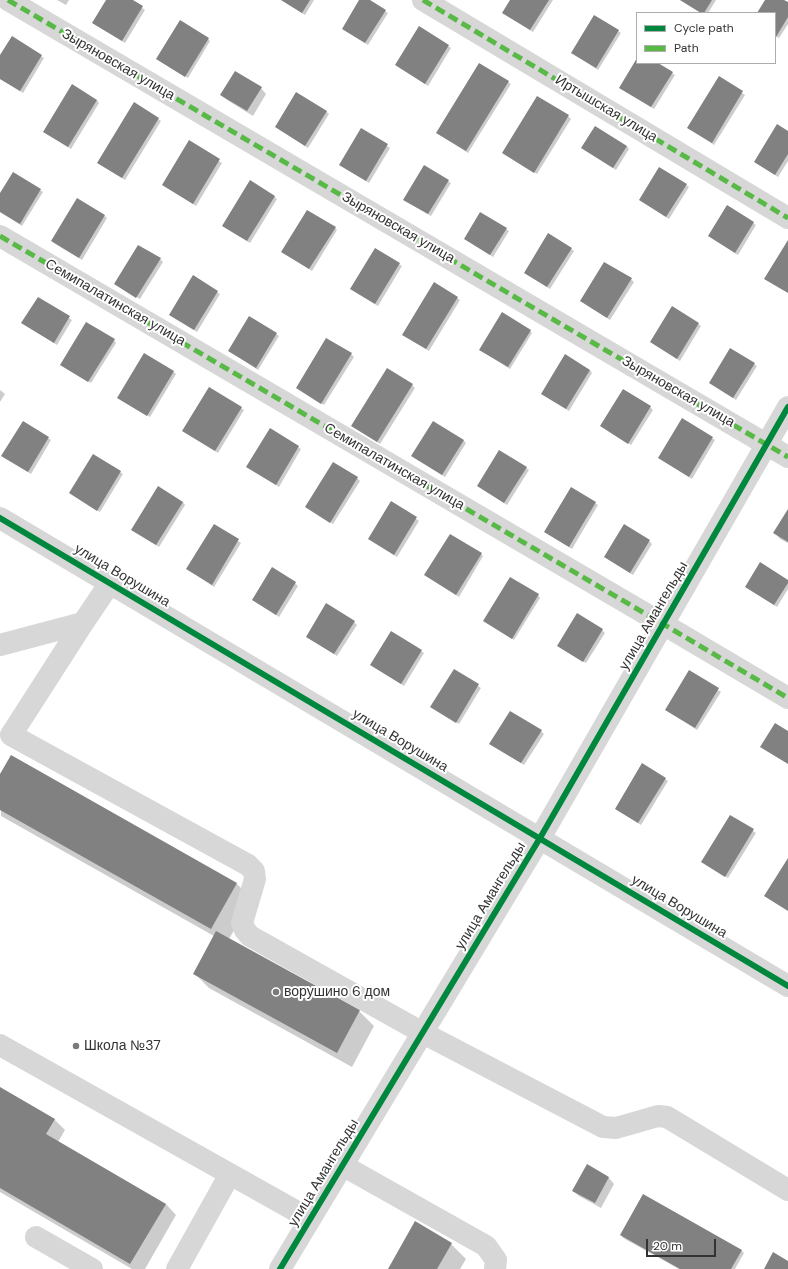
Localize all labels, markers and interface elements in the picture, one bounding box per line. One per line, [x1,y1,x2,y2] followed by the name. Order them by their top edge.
[636,12,776,64] legend
[674,20,734,36] text: Cycle path
[59,26,177,104] street label: Зыряновская улица
[674,40,699,56] text: Path
[552,72,660,146] street label: Иртышская улица
[339,189,457,267] street label: Зыряновская улица
[42,256,188,350] street label: Семипалатинская улица
[619,353,737,431] street label: Зыряновская улица
[321,420,467,514] street label: Семипалатинская улица
[71,541,173,611] street label: улица Ворушина
[616,559,692,673] street label: улица Амангельды
[349,706,451,776] street label: улица Ворушина
[452,839,530,953] street label: улица Амангельды
[628,872,730,942] street label: улица Ворушина
[284,984,390,1000] place label: ворушино 6 дом
[271,987,281,997] marker: ворушино 6 дом
[84,1038,161,1054] place label: Школа №37
[71,1041,81,1051] marker: Школа №37
[285,1116,363,1230] street label: улица Амангельды
[648,1231,718,1257] scale bar
[653,1238,682,1254] text: 20 m

